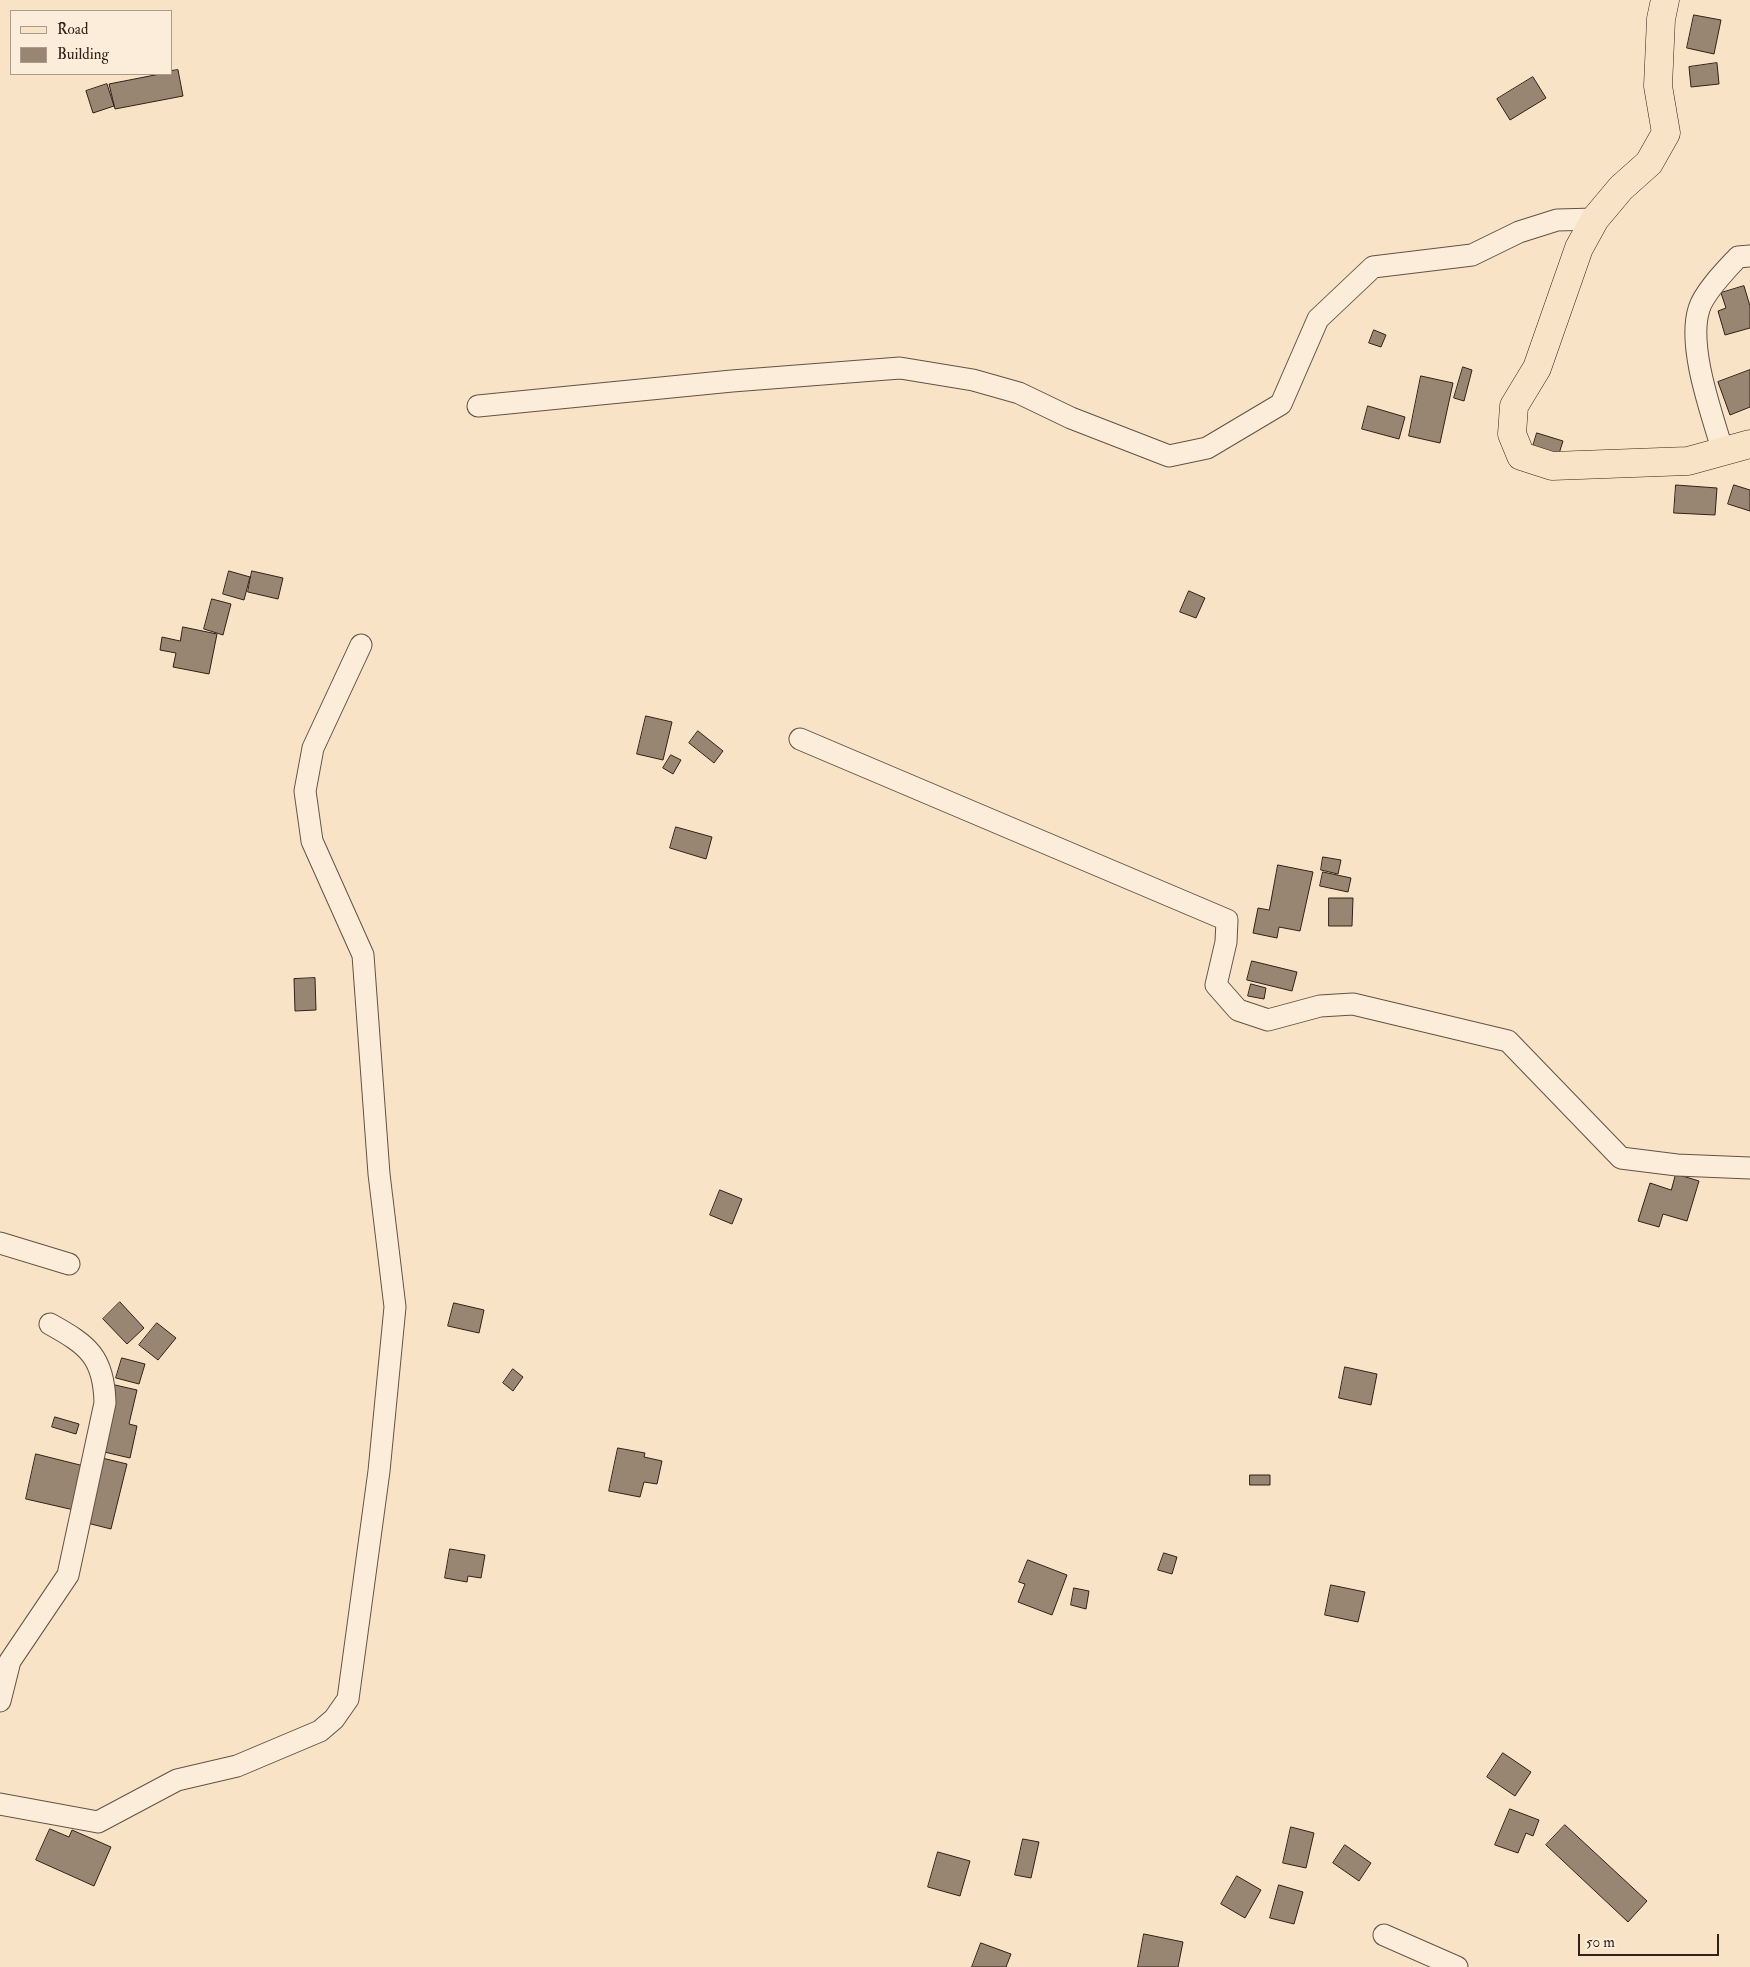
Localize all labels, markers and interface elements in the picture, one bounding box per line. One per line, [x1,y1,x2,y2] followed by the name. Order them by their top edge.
[10,10,172,75] legend
[57,20,88,39] text: Road
[57,45,109,64] text: Building
[1580,1924,1721,1956] scale bar
[1586,1933,1615,1952] text: 50 m

